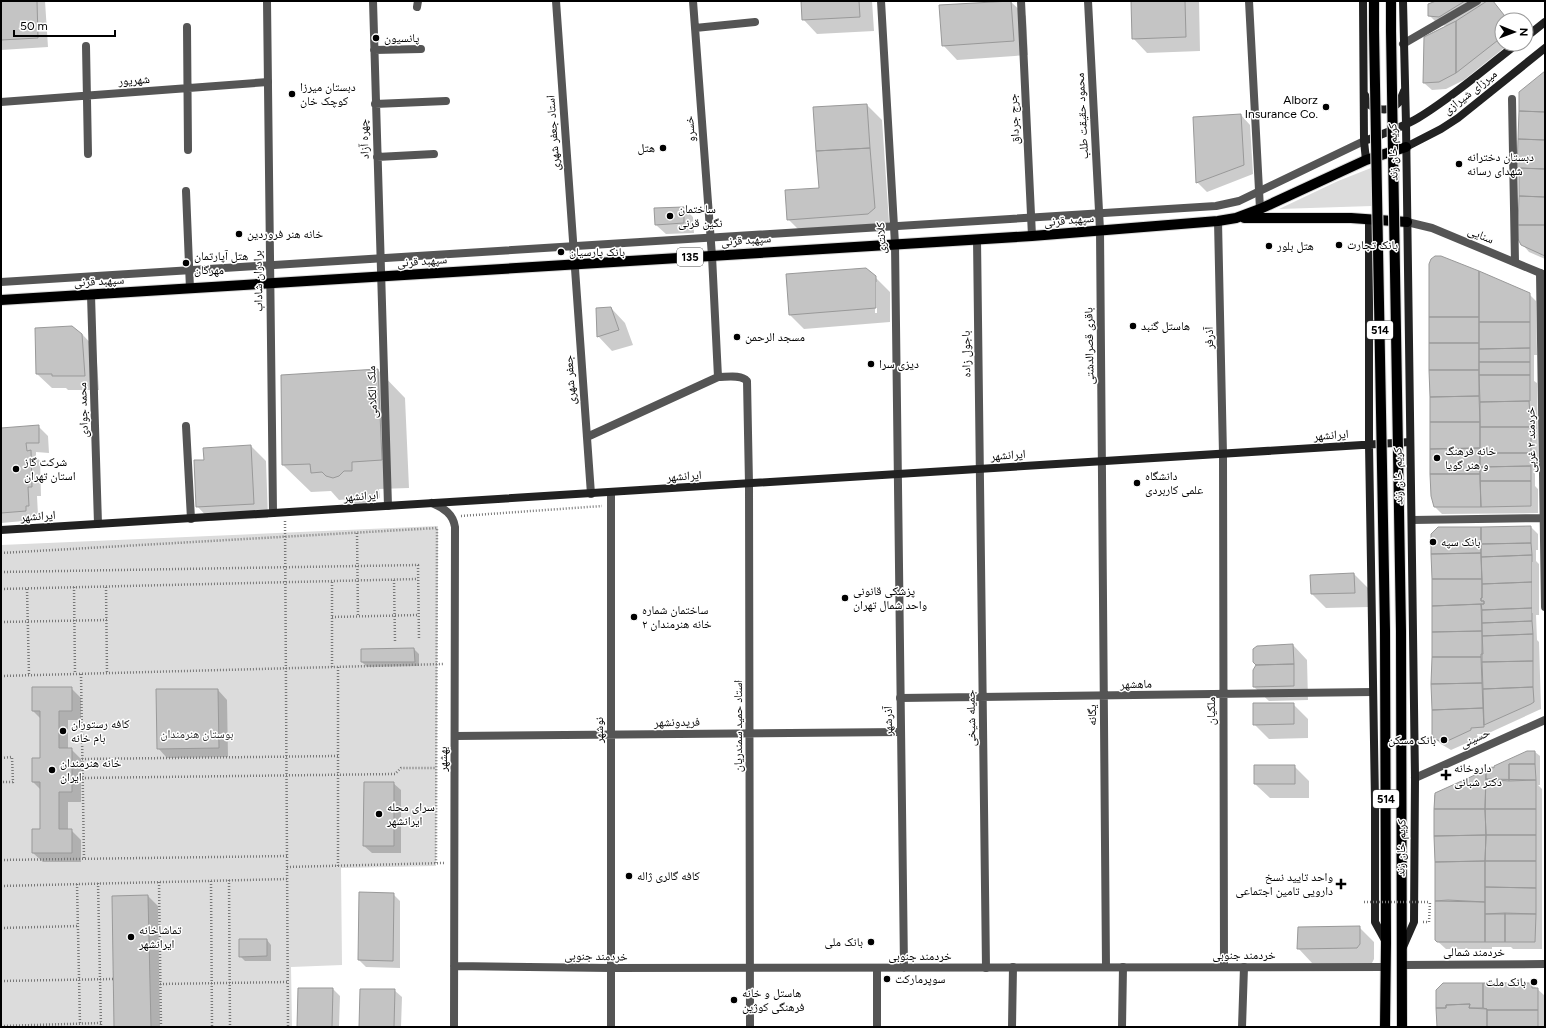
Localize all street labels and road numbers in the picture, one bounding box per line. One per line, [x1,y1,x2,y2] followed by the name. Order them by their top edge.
[1440,67,1500,118] street label: میرزای شیرازی
[117,72,150,88] street label: شهریور
[1073,72,1092,160] street label: محمود حقیقت طلب
[1006,93,1022,145] street label: جرج جرداق
[543,95,563,171] street label: استاد جعفر شهری
[682,115,698,142] street label: خسرو
[356,118,372,159] street label: چهره آزاد
[1385,123,1402,181] street label: کریم خان زند
[1043,211,1095,230] street label: سپهبد قرنی
[873,222,889,254] street label: کلانتری
[1466,223,1496,247] street label: سنایی
[720,231,772,249] street label: سپهبد قرنی
[677,248,703,266] road number: 135
[250,250,266,312] street label: برادران شاداب
[396,252,448,270] street label: سپهبد قرنی
[73,273,125,290] street label: سپهبد قرنی
[1081,307,1097,385] street label: باقری قصرالدشتی
[1367,321,1393,339] road number: 514
[1202,326,1216,350] street label: آذرفر
[959,330,974,378] street label: باجول زاده
[561,354,579,405] street label: جعفر شهری
[364,365,380,419] street label: ملک الکلامی
[75,382,91,438] street label: محمد جوادی
[1523,407,1539,473] street label: خردمند ۲ غربی
[1312,427,1349,443] street label: ایرانشهر
[989,447,1026,463] street label: ایرانشهر
[1390,447,1407,505] street label: کریم خان زند
[665,468,702,484] street label: ایرانشهر
[342,488,379,504] street label: ایرانشهر
[19,508,56,524] street label: ایرانشهر
[1119,677,1152,691] street label: ماهشهر
[731,680,745,772] street label: استاد حمید سمندریان
[964,689,979,746] street label: جمیله شیخی
[1204,697,1218,725] street label: ملکیان
[1085,704,1099,726] street label: یگانه
[881,705,895,737] street label: آذرشهر
[653,715,700,730] street label: فریدونشهر
[592,717,606,744] street label: نوشهر
[1458,725,1493,751] street label: حسینی
[436,746,450,773] street label: بهشهر
[1373,790,1399,808] road number: 514
[1393,819,1410,877] street label: کریم خان زند
[1443,945,1505,959] street label: خردمند شمالی
[564,948,628,964] street label: خردمند جنوبی
[1212,948,1276,962] street label: خردمند جنوبی
[888,949,952,963] street label: خردمند جنوبی

